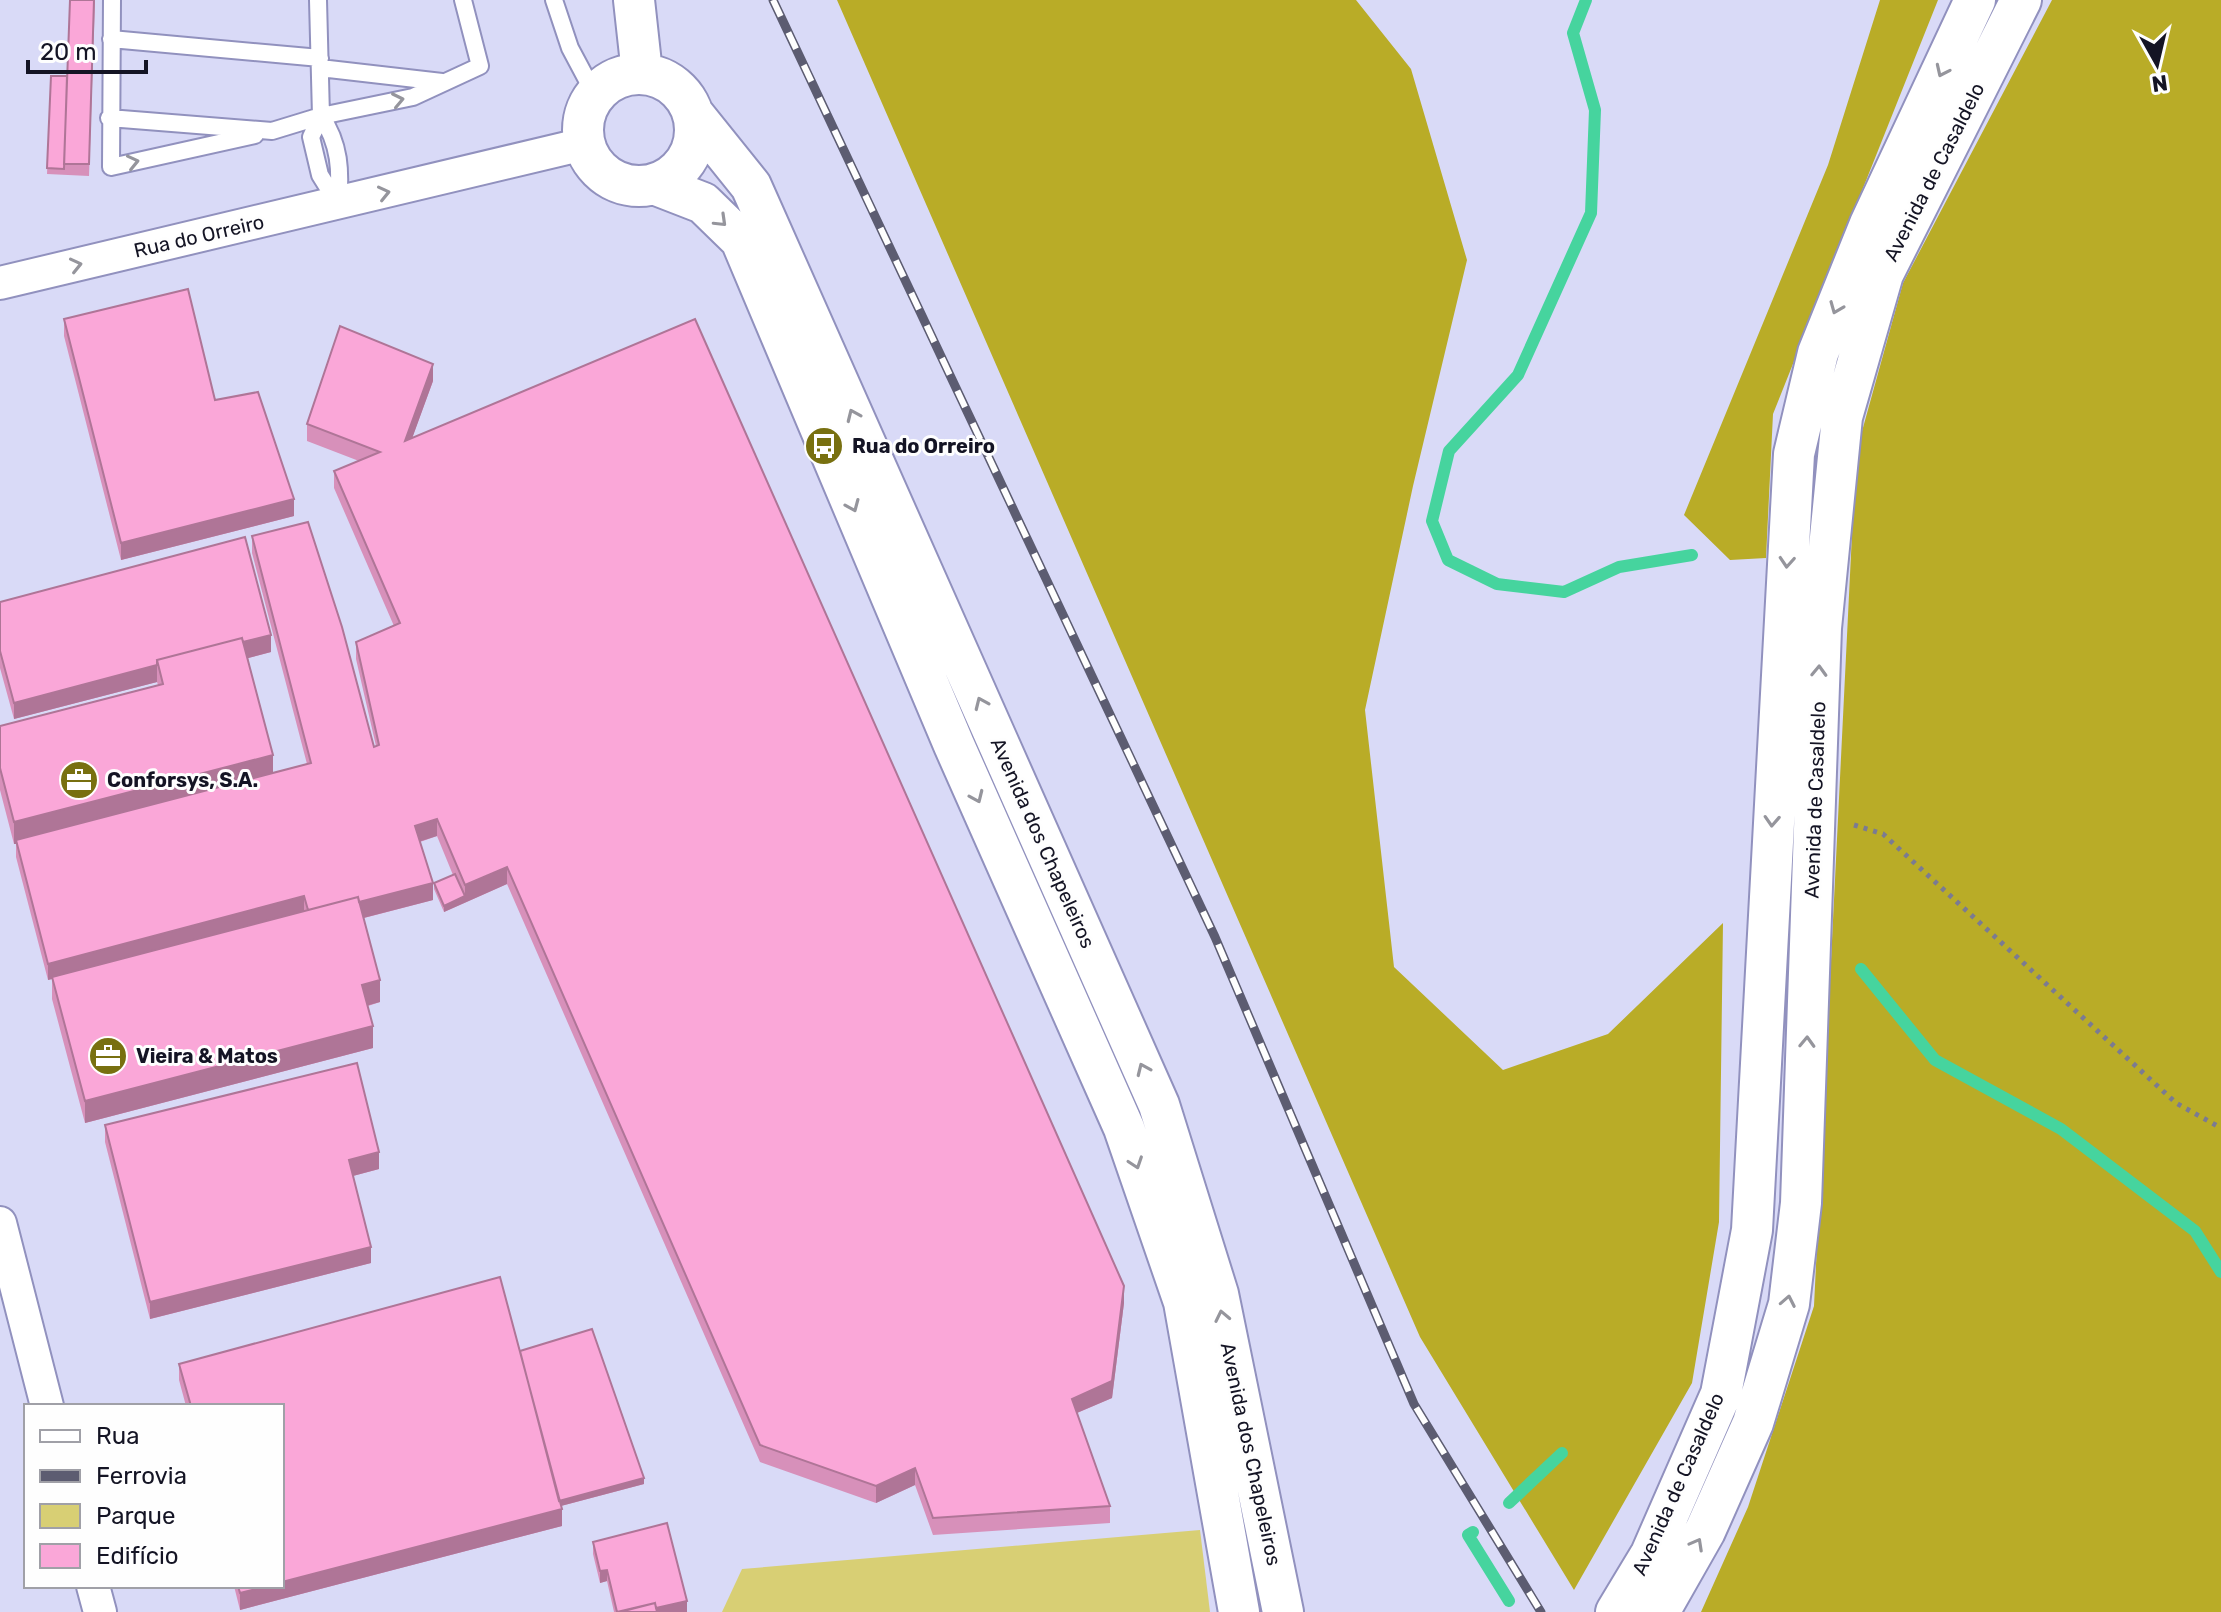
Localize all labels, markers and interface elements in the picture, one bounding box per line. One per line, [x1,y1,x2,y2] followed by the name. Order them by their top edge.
[28,24,146,74] scale bar
[2117,24,2197,104] north arrow
[40,38,97,66] text: 20 m
[1936,62,1952,77] one-way arrow
[2150,69,2169,98] text: N
[1879,79,1989,265] street label: Avenida de Casaldelo
[390,92,404,109] one-way arrow
[126,154,140,171] one-way arrow
[376,185,390,202] one-way arrow
[132,209,266,263] street label: Rua do Orreiro
[712,212,726,226] one-way arrow
[69,257,82,274] one-way arrow
[1830,300,1846,314] one-way arrow
[846,408,862,423] one-way arrow
[803,425,845,467] bus stop icon: Rua do Orreiro
[852,434,995,458] place label: Rua do Orreiro
[844,498,860,512] one-way arrow
[1779,556,1796,569] one-way arrow
[1811,664,1828,677] one-way arrow
[975,697,991,712] one-way arrow
[1800,701,1830,899] street label: Avenida de Casaldelo
[986,734,1100,952] street label: Avenida dos Chapeleiros
[58,759,100,801] office icon: Conforsys, S.A.
[107,768,258,792] place label: Conforsys, S.A.
[967,788,983,803] one-way arrow
[1764,815,1781,828] one-way arrow
[87,1035,129,1077] office icon: Vieira & Matos
[1799,1035,1816,1048] one-way arrow
[136,1044,278,1068] place label: Vieira & Matos
[1137,1063,1153,1077] one-way arrow
[1127,1156,1143,1170] one-way arrow
[1779,1295,1796,1308] one-way arrow
[1214,1310,1231,1324] one-way arrow
[1216,1340,1286,1568] street label: Avenida dos Chapeleiros
[1627,1389,1729,1579] street label: Avenida de Casaldelo
[24,1404,284,1588] legend
[96,1422,139,1450] text: Rua
[96,1462,187,1490] text: Ferrovia
[96,1502,175,1530] text: Parque
[1688,1538,1703,1552] one-way arrow
[96,1542,179,1570] text: Edifício

